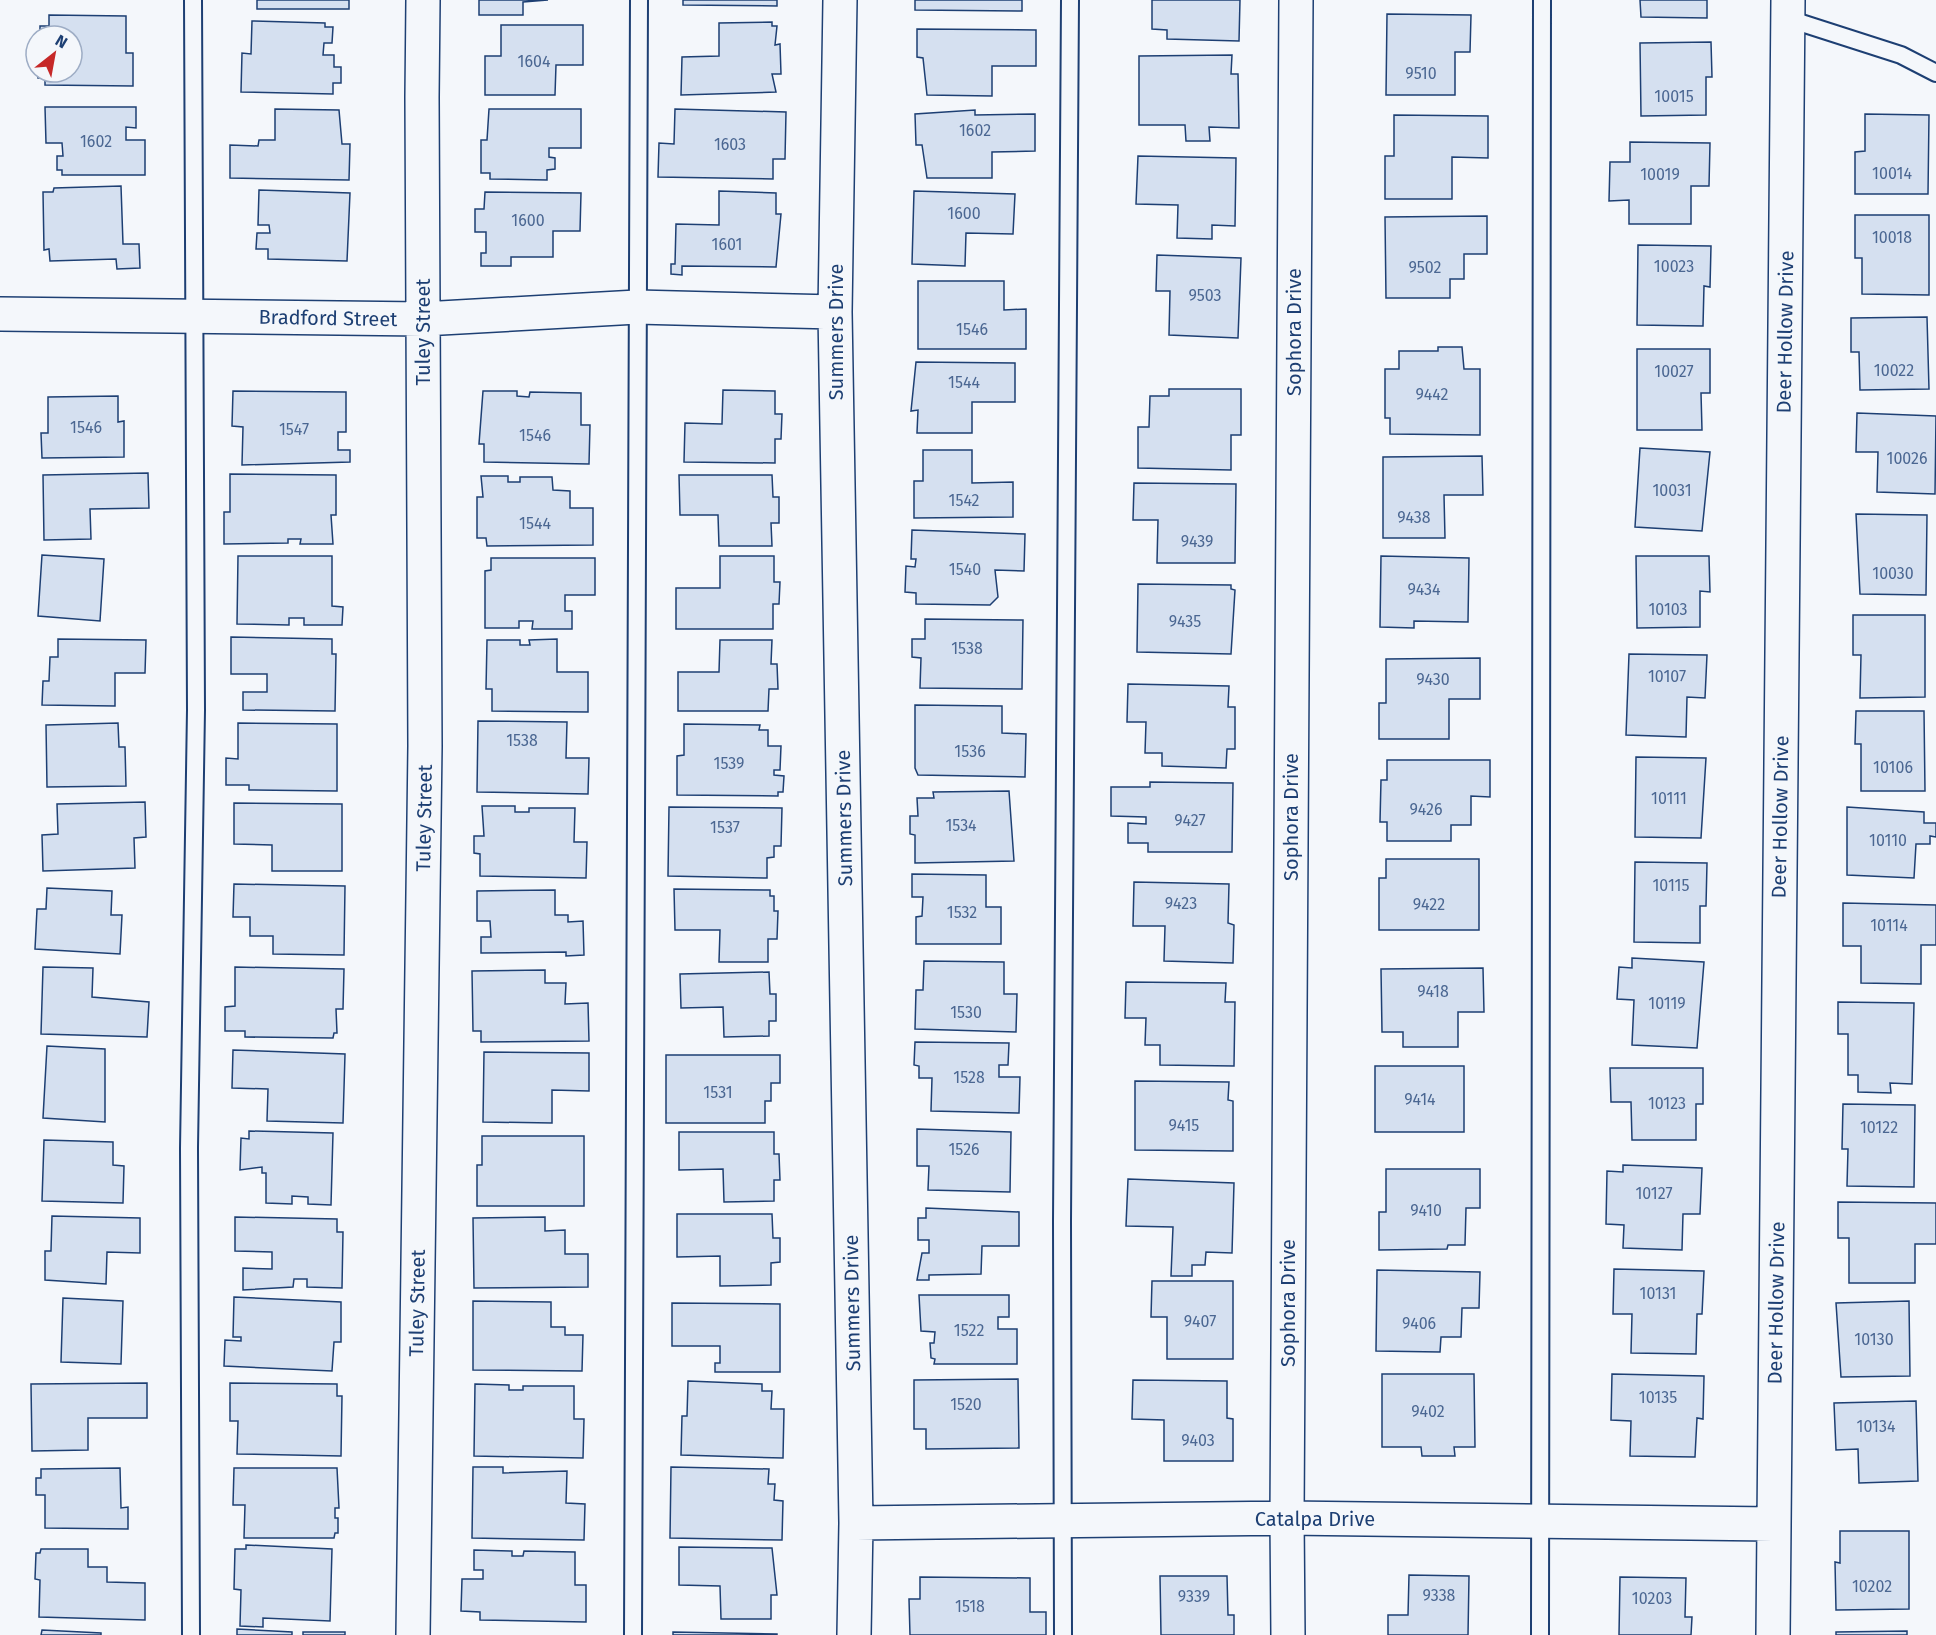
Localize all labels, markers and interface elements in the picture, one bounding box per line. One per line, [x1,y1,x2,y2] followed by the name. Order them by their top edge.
[24,24,84,84] north arrow
[52,31,71,52] text: N
[518,52,551,71] house number: 1604
[1405,64,1437,83] house number: 9510
[1654,87,1694,106] house number: 10015
[959,121,991,140] house number: 1602
[80,132,112,151] house number: 1602
[714,135,746,154] house number: 1603
[1872,164,1912,183] house number: 10014
[1640,165,1680,184] house number: 10019
[947,204,981,223] house number: 1600
[511,211,545,230] house number: 1600
[1872,228,1912,247] house number: 10018
[712,235,742,254] house number: 1601
[1772,250,1798,414] street label: Deer Hollow Drive
[1654,257,1694,276] house number: 10023
[1408,258,1442,277] house number: 9502
[824,264,848,400] street label: Summers Drive
[1282,268,1306,396] street label: Sophora Drive
[411,278,435,386] street label: Tuley Street
[1188,286,1222,305] house number: 9503
[258,305,398,331] street label: Bradford Street
[956,320,988,339] house number: 1546
[1874,361,1914,380] house number: 10022
[1654,362,1694,381] house number: 10027
[948,373,980,392] house number: 1544
[1416,385,1449,404] house number: 9442
[70,418,102,437] house number: 1546
[279,420,309,439] house number: 1547
[519,426,551,445] house number: 1546
[1886,449,1928,468] house number: 10026
[1652,481,1692,500] house number: 10031
[948,491,980,510] house number: 1542
[1397,508,1431,527] house number: 9438
[519,514,551,533] house number: 1544
[1181,532,1213,551] house number: 9439
[949,560,981,579] house number: 1540
[1872,564,1914,583] house number: 10030
[1408,580,1441,599] house number: 9434
[1648,600,1688,619] house number: 10103
[1169,612,1201,631] house number: 9435
[951,639,983,658] house number: 1538
[1648,667,1686,686] house number: 10107
[1416,670,1450,689] house number: 9430
[506,731,538,750] house number: 1538
[1767,735,1793,899] street label: Deer Hollow Drive
[954,742,986,761] house number: 1536
[831,749,857,887] street label: Summers Drive
[1279,753,1303,881] street label: Sophora Drive
[713,754,745,773] house number: 1539
[1873,758,1913,777] house number: 10106
[411,763,437,872] street label: Tuley Street
[1651,789,1687,808] house number: 10111
[1410,800,1442,819] house number: 9426
[1174,811,1206,830] house number: 9427
[945,816,977,835] house number: 1534
[710,818,740,837] house number: 1537
[1869,831,1907,850] house number: 10110
[1652,876,1690,895] house number: 10115
[1165,894,1197,913] house number: 9423
[1413,895,1445,914] house number: 9422
[947,903,977,922] house number: 1532
[1870,916,1908,935] house number: 10114
[1417,982,1449,1001] house number: 9418
[1648,994,1686,1013] house number: 10119
[950,1003,982,1022] house number: 1530
[953,1068,985,1087] house number: 1528
[703,1083,733,1102] house number: 1531
[1404,1090,1436,1109] house number: 9414
[1648,1094,1686,1113] house number: 10123
[1169,1116,1199,1135] house number: 9415
[1860,1118,1898,1137] house number: 10122
[948,1140,980,1159] house number: 1526
[1635,1184,1673,1203] house number: 10127
[1410,1201,1442,1220] house number: 9410
[1763,1221,1789,1385] street label: Deer Hollow Drive
[839,1234,865,1372] street label: Summers Drive
[1276,1239,1300,1367] street label: Sophora Drive
[404,1248,430,1357] street label: Tuley Street
[1640,1284,1676,1303] house number: 10131
[1184,1312,1216,1331] house number: 9407
[1402,1314,1436,1333] house number: 9406
[954,1321,984,1340] house number: 1522
[1854,1330,1894,1349] house number: 10130
[1639,1388,1677,1407] house number: 10135
[950,1395,982,1414] house number: 1520
[1411,1402,1445,1421] house number: 9402
[1857,1417,1896,1436] house number: 10134
[1181,1431,1215,1450] house number: 9403
[1255,1507,1375,1531] street label: Catalpa Drive
[1852,1577,1892,1596] house number: 10202
[1423,1586,1456,1605] house number: 9338
[1178,1587,1210,1606] house number: 9339
[1632,1589,1672,1608] house number: 10203
[955,1597,985,1616] house number: 1518

